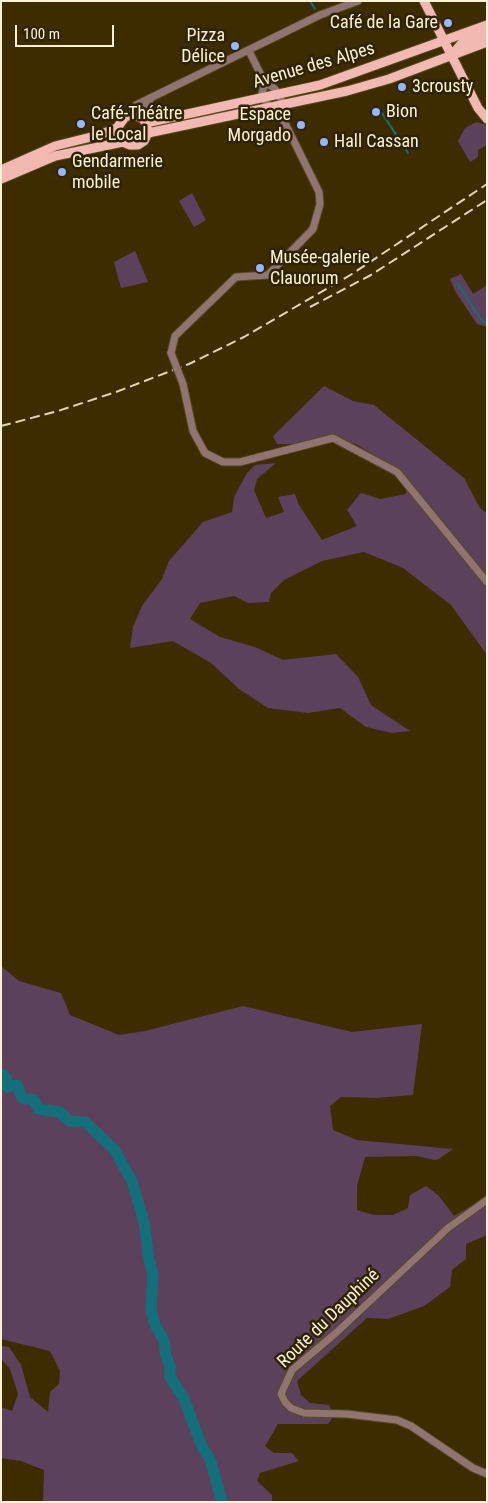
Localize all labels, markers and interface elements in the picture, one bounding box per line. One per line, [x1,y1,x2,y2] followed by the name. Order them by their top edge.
[330,12,438,34] place label: Café de la Gare
[18,15,116,47] scale bar
[442,17,454,29] marker: Café de la Gare
[23,25,60,43] text: 100 m
[181,25,225,68] place label: Pizza Délice
[251,38,377,94] street label: Avenue des Alpes
[229,40,241,52] marker: Pizza Délice
[412,76,473,98] place label: 3crousty
[396,81,408,93] marker: 3crousty
[386,101,418,123] place label: Bion
[91,103,182,146] place label: Café-Théâtre le Local
[228,104,291,146] place label: Espace Morgado
[370,106,382,118] marker: Bion
[75,118,87,130] marker: Café-Théâtre le Local
[295,119,307,131] marker: Espace Morgado
[334,131,419,153] place label: Hall Cassan
[318,136,330,148] marker: Hall Cassan
[72,151,163,193] place label: Gendarmerie mobile
[56,166,68,178] marker: Gendarmerie mobile
[270,247,370,290] place label: Musée-galerie Clauorum
[254,262,266,274] marker: Musée-galerie Clauorum
[274,1265,384,1373] street label: Route du Dauphiné

